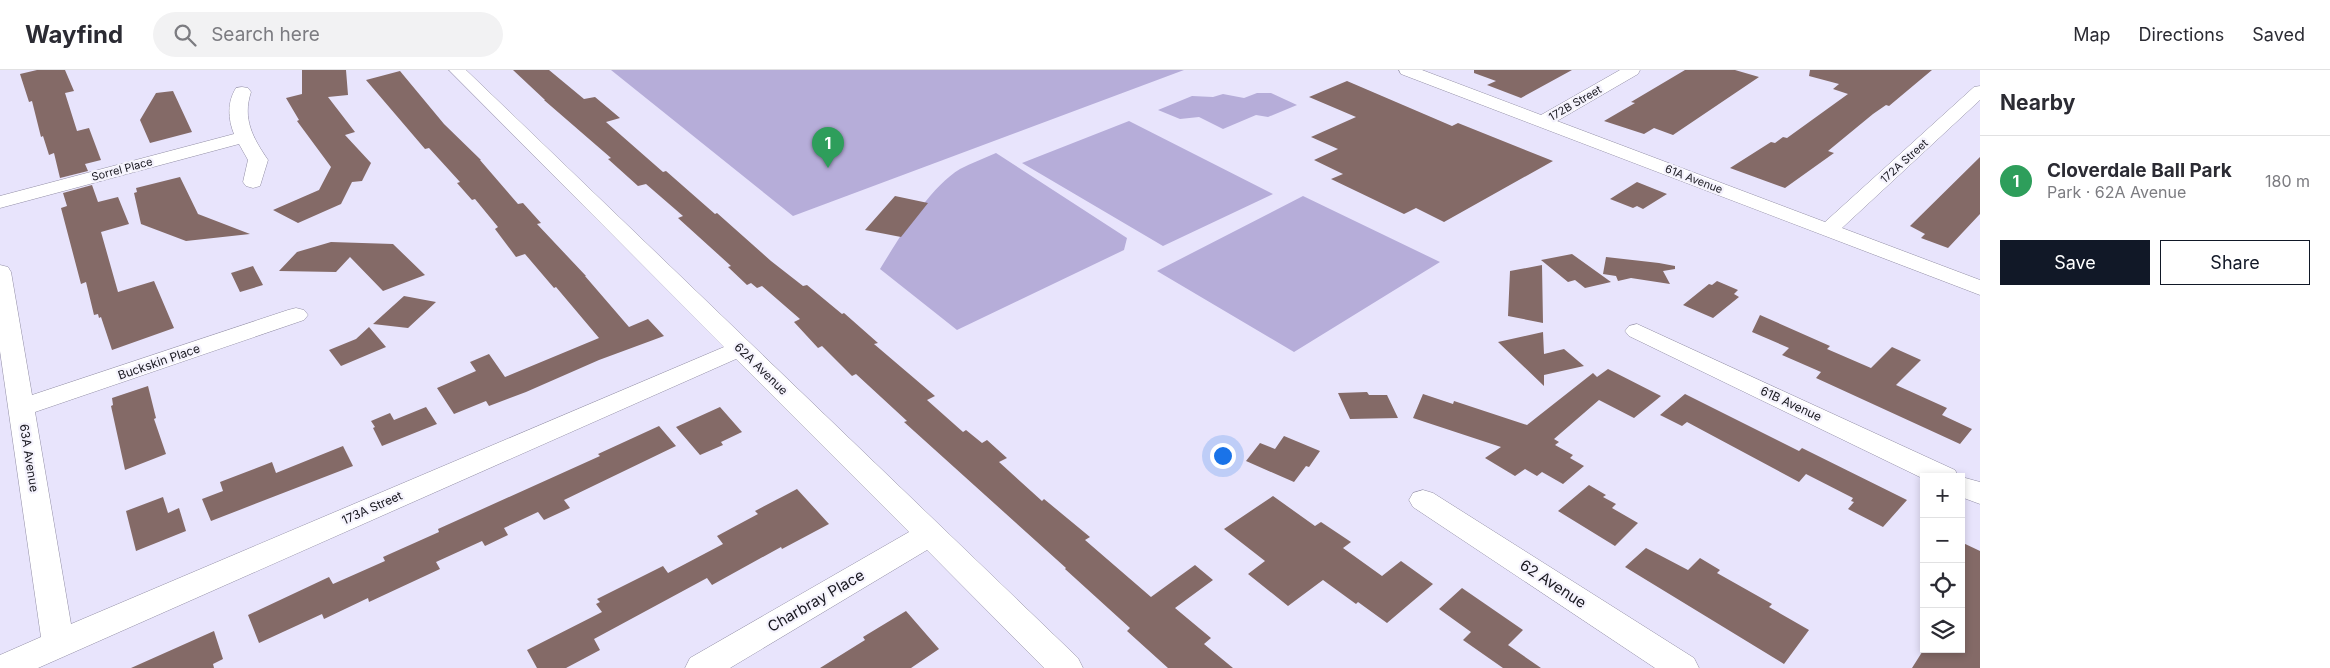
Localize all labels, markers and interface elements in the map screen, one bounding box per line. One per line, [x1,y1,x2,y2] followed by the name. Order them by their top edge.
[153,12,503,57] search box
[25,20,123,49] text: Wayfind
[171,21,199,49] icon: search
[211,23,320,46] text: Search here
[2073,24,2111,45] text: Map
[2139,24,2224,45] text: Directions
[2252,24,2305,45] text: Saved
[1546,82,1604,124] street label: 172B Street
[2000,90,2075,115] text: Nearby
[812,127,844,168] pin: 1
[1877,136,1931,186] street label: 172A Street
[90,154,154,184] street label: Sorrel Place
[2047,159,2232,182] text: Cloverdale Ball Park
[1663,162,1725,196] street label: 61A Avenue
[2013,171,2019,191] text: 1
[2265,171,2310,191] text: 180 m
[2047,182,2186,202] text: Park · 62A Avenue
[2000,240,2150,285] button: Save
[2160,240,2310,285] button: Share
[731,339,791,398] street label: 62A Avenue
[116,340,202,383] street label: Buckskin Place
[1758,383,1824,424] street label: 61B Avenue
[17,423,42,493] street label: 63A Avenue
[1210,443,1236,469] your location
[1920,473,1965,653] map controls
[1920,473,1965,518] button: +
[339,488,404,527] street label: 173A Street
[1920,518,1965,563] button: −
[1516,555,1590,612] street label: 62 Avenue
[1920,563,1965,608] button: locate
[764,565,868,636] street label: Charbray Place
[1920,608,1965,653] button: layers

